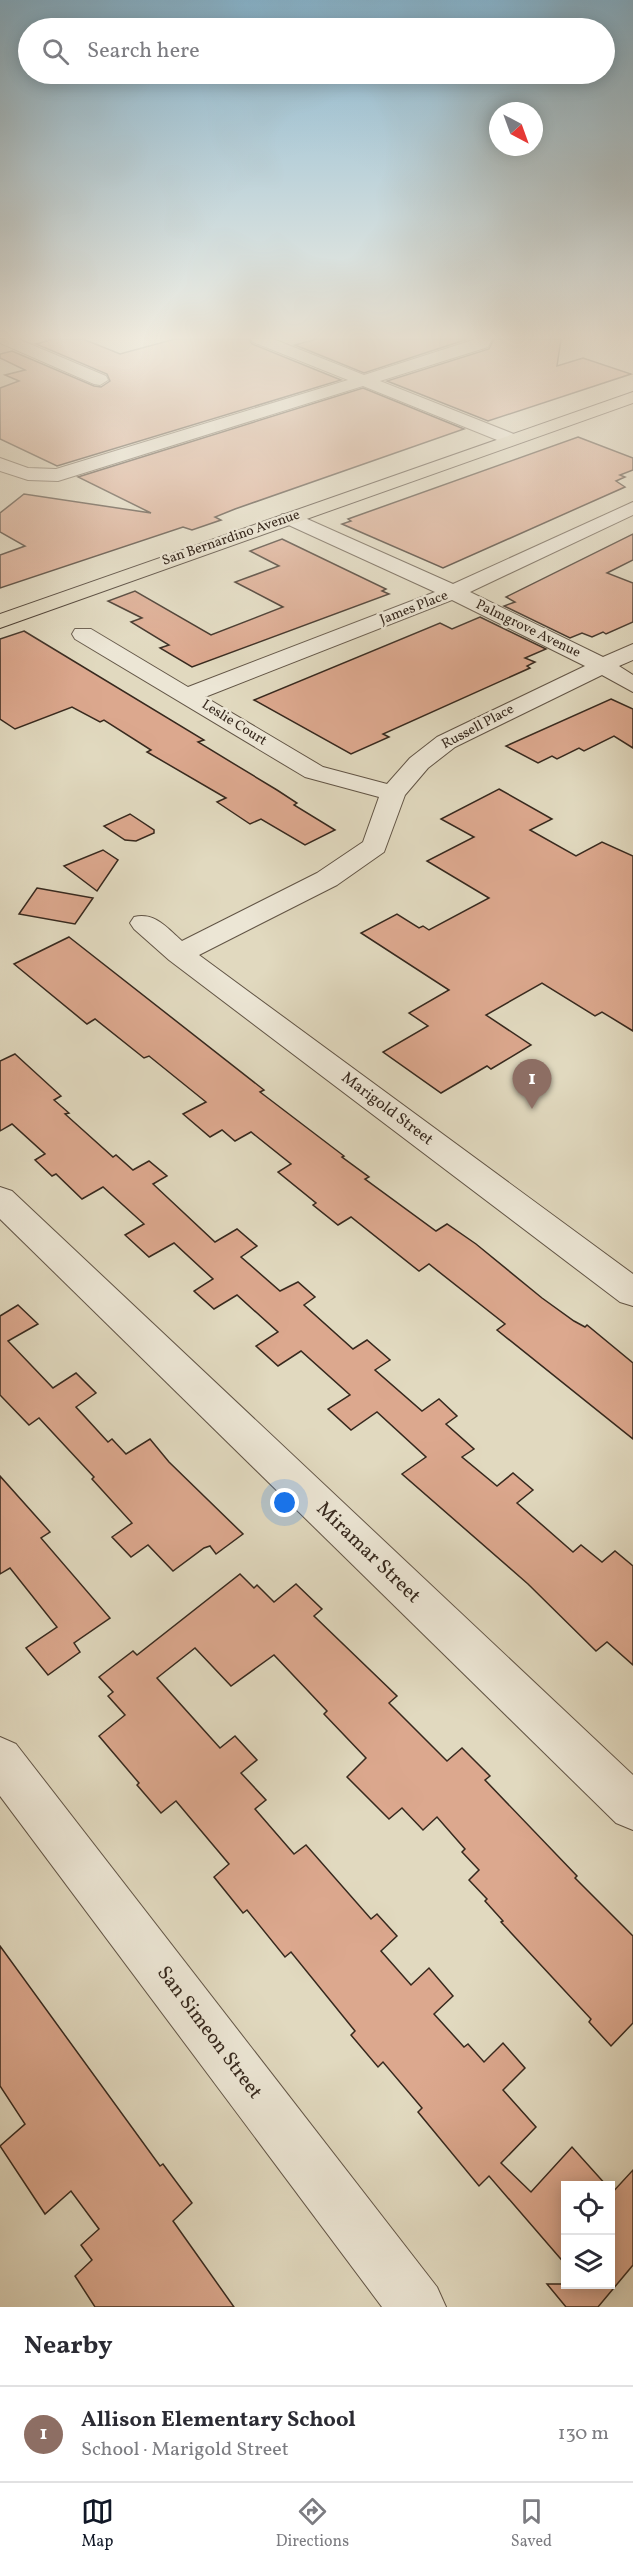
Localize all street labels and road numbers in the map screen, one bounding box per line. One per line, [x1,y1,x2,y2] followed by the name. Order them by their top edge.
[159,505,303,571] street label: San Bernardino Avenue
[377,586,451,630] street label: James Place
[472,595,584,663] street label: Palmgrove Avenue
[198,695,270,751] street label: Leslie Court
[438,700,518,754] street label: Russell Place
[337,1067,438,1151] street label: Marigold Street
[310,1496,426,1610] street label: Miramar Street
[150,1961,268,2105] street label: San Simeon Street

